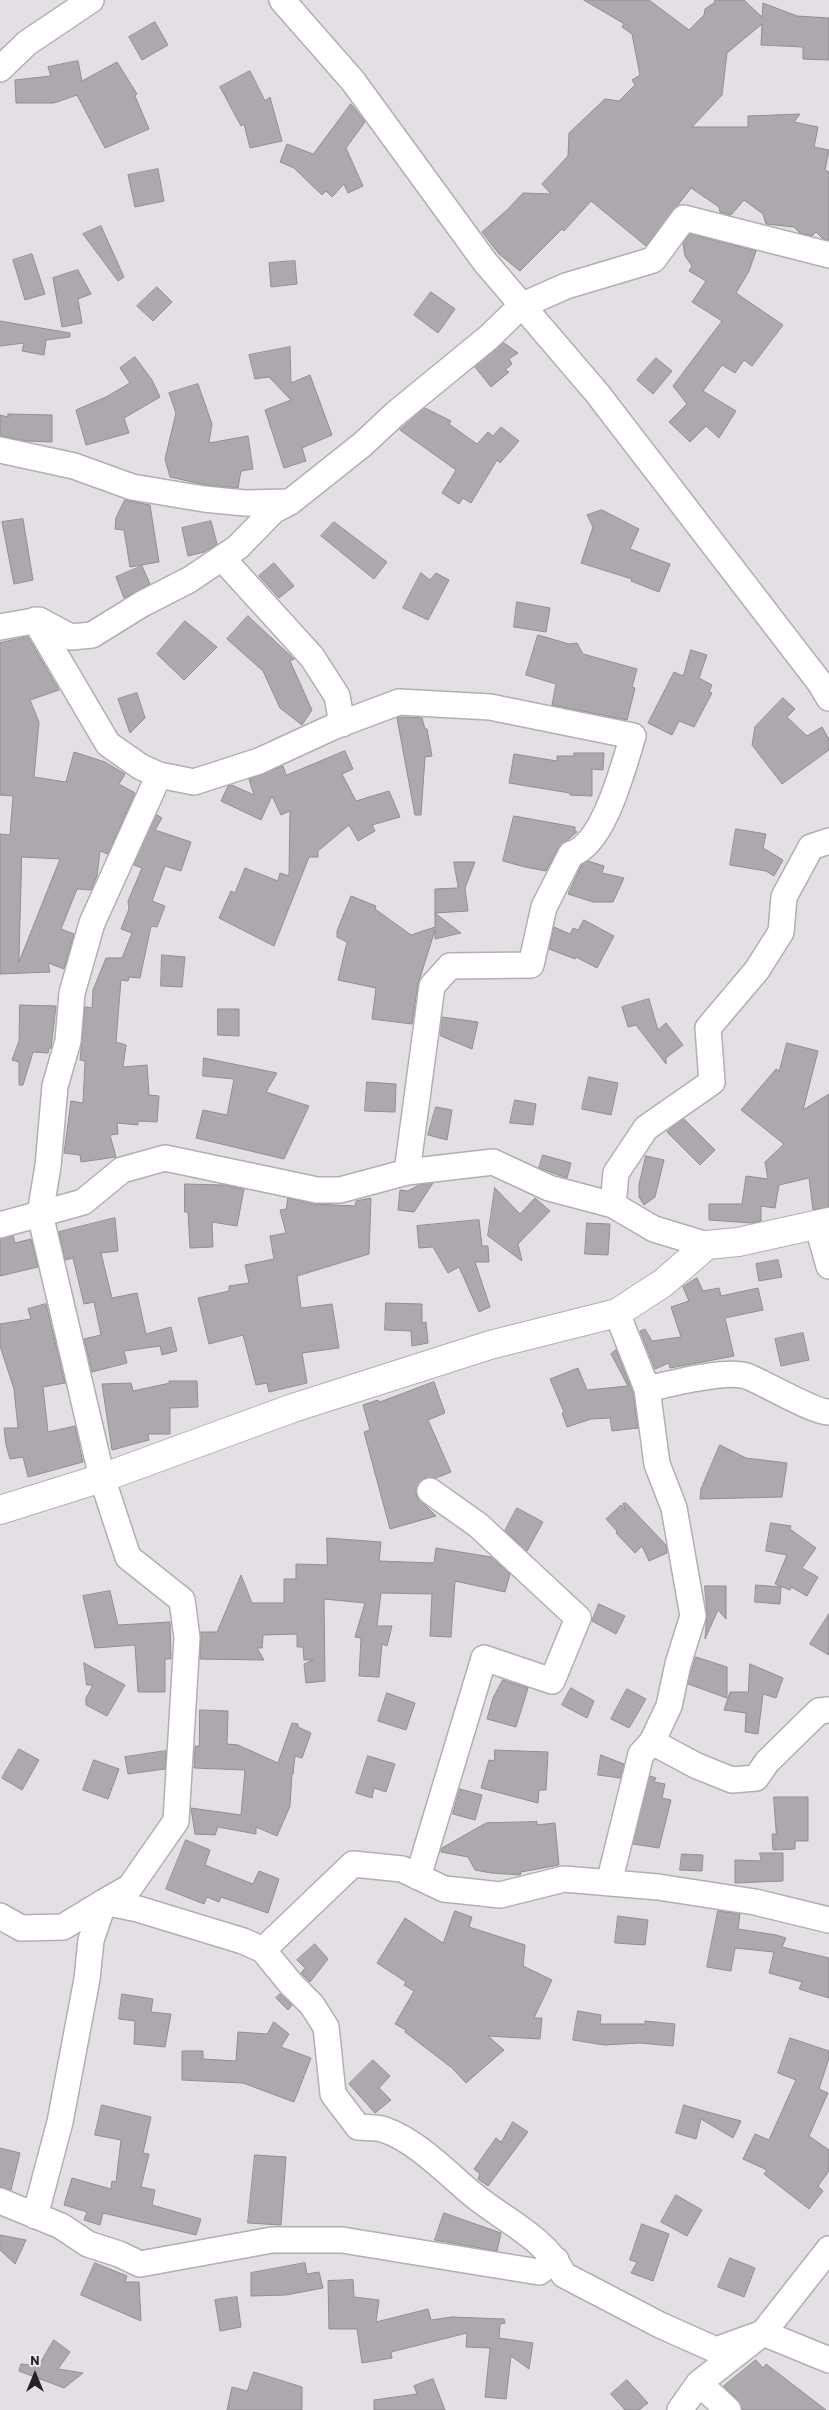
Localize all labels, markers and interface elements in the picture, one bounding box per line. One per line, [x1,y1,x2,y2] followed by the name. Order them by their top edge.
[10,2350,60,2400] north arrow
[30,2351,40,2368] text: N

